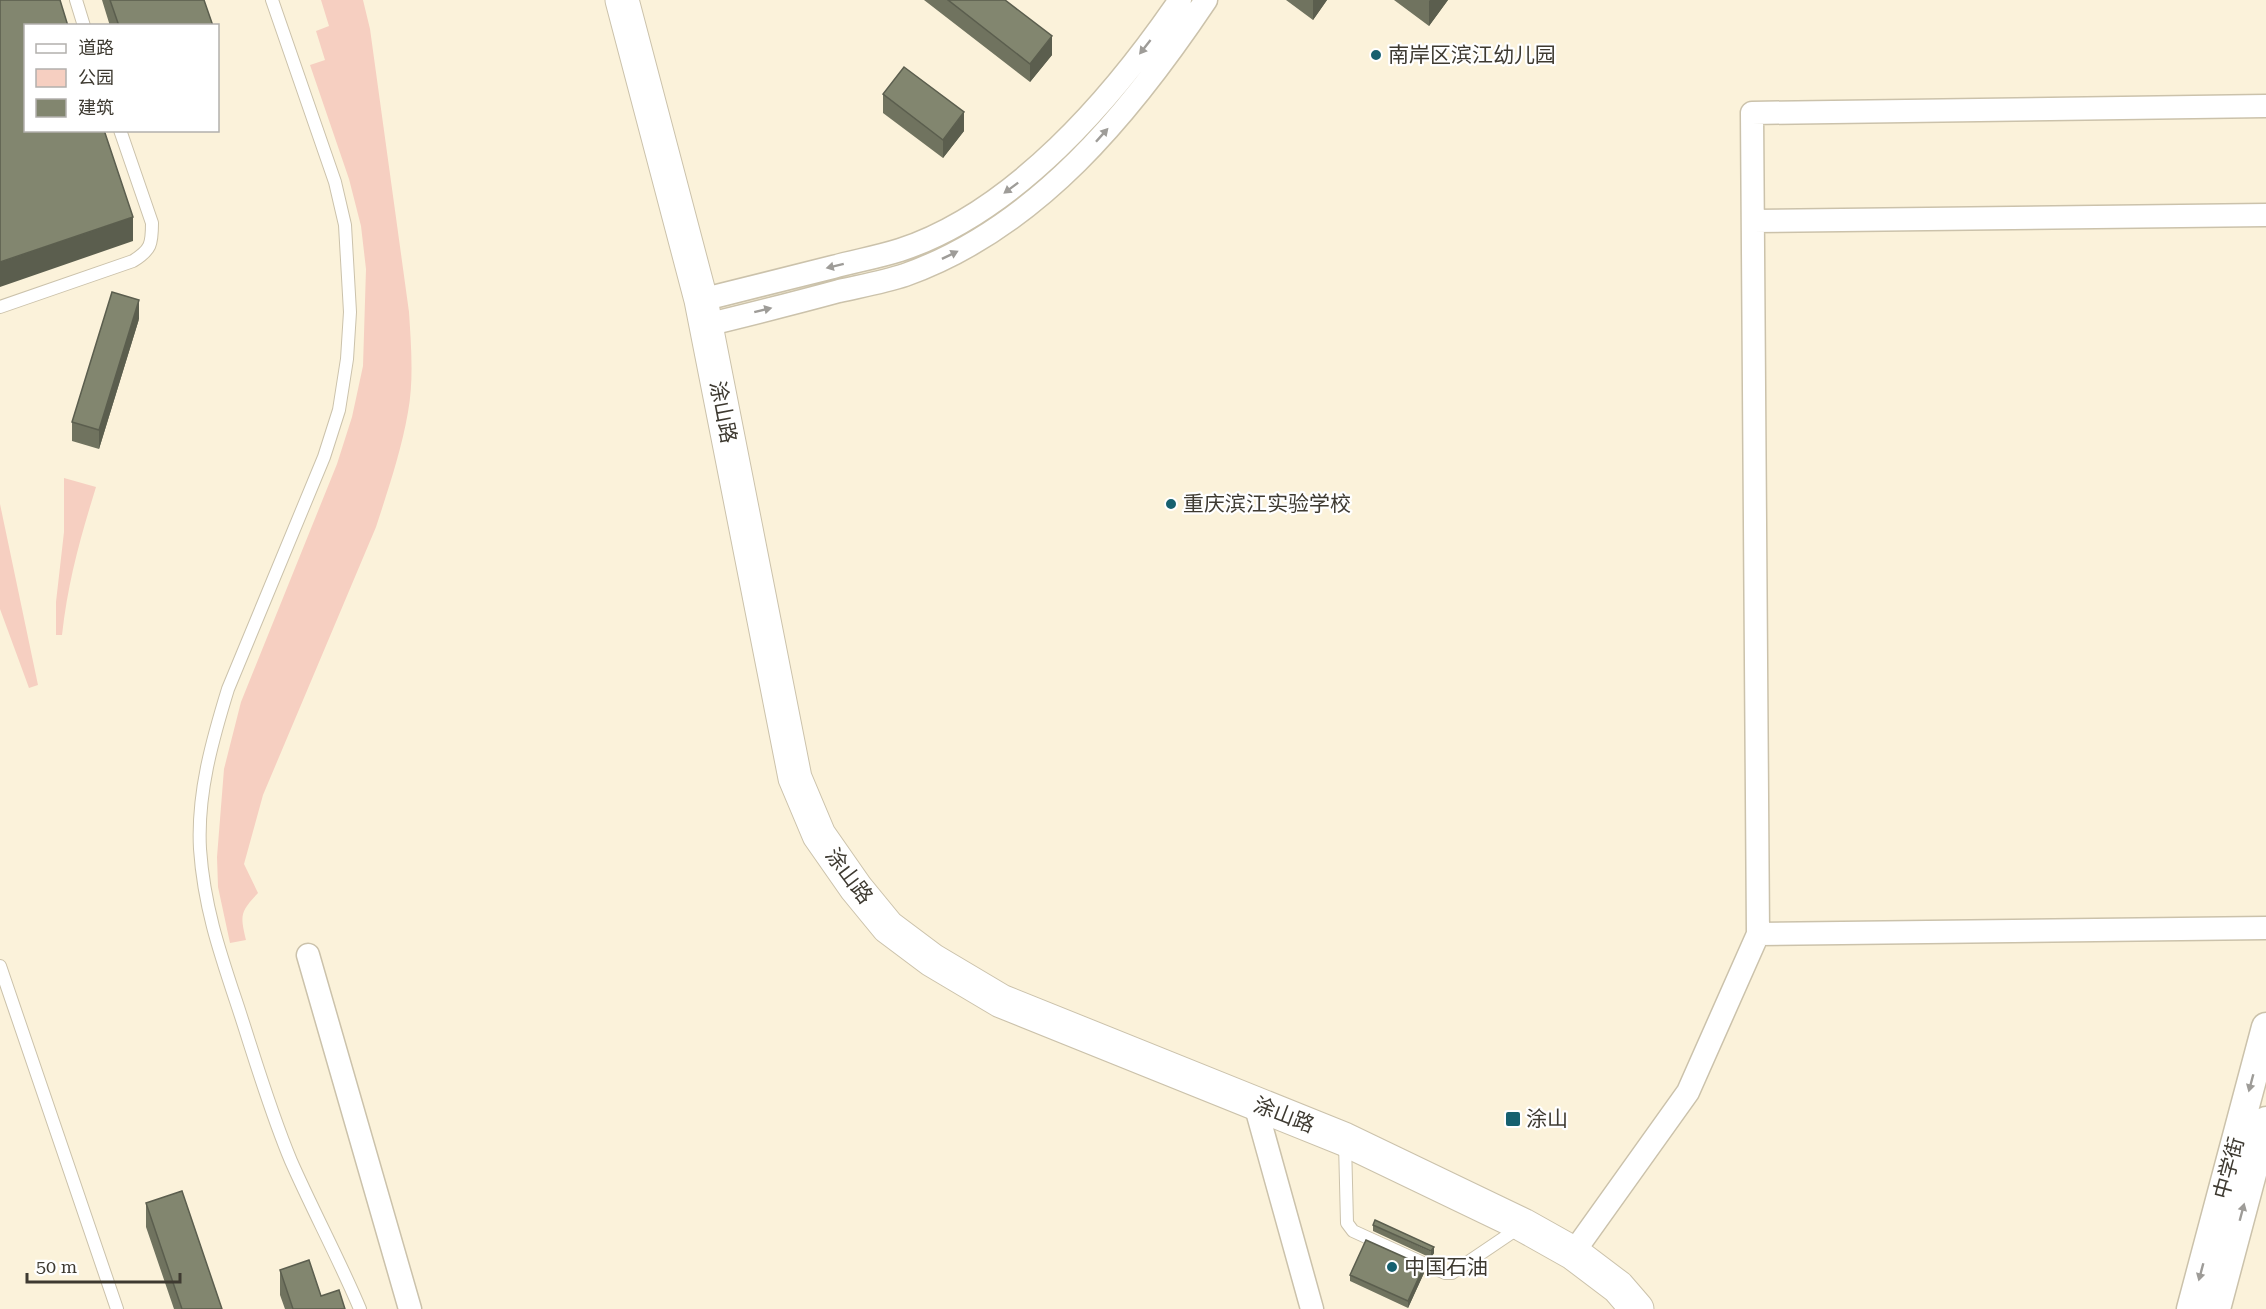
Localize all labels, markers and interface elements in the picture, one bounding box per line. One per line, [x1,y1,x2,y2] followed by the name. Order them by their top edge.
[24,24,219,132] legend
[78,37,114,58] text: 道路
[1139,39,1151,55] one-way arrow
[1388,43,1556,67] place label: 南岸区滨江幼儿园
[1369,48,1383,62] marker: 南岸区滨江幼儿园
[78,67,114,88] text: 公园
[78,97,114,118] text: 建筑
[1095,128,1108,143] one-way arrow
[1004,182,1019,194] one-way arrow
[941,251,958,260] one-way arrow
[826,262,844,272] one-way arrow
[754,305,772,315] one-way arrow
[705,379,741,445] street label: 涂山路
[1183,492,1351,516] place label: 重庆滨江实验学校
[1164,497,1178,511] marker: 重庆滨江实验学校
[820,844,878,908] street label: 涂山路
[2246,1074,2255,1092] one-way arrow
[1250,1093,1318,1137] street label: 涂山路
[1526,1107,1568,1131] place label: 涂山
[1504,1110,1522,1128] marker: 涂山
[2209,1134,2249,1202] street label: 中学街
[2238,1203,2247,1221] one-way arrow
[27,1246,180,1284] scale bar
[1404,1255,1488,1279] place label: 中国石油
[36,1256,77,1277] text: 50 m
[1385,1260,1399,1274] marker: 中国石油
[2196,1263,2205,1281] one-way arrow

